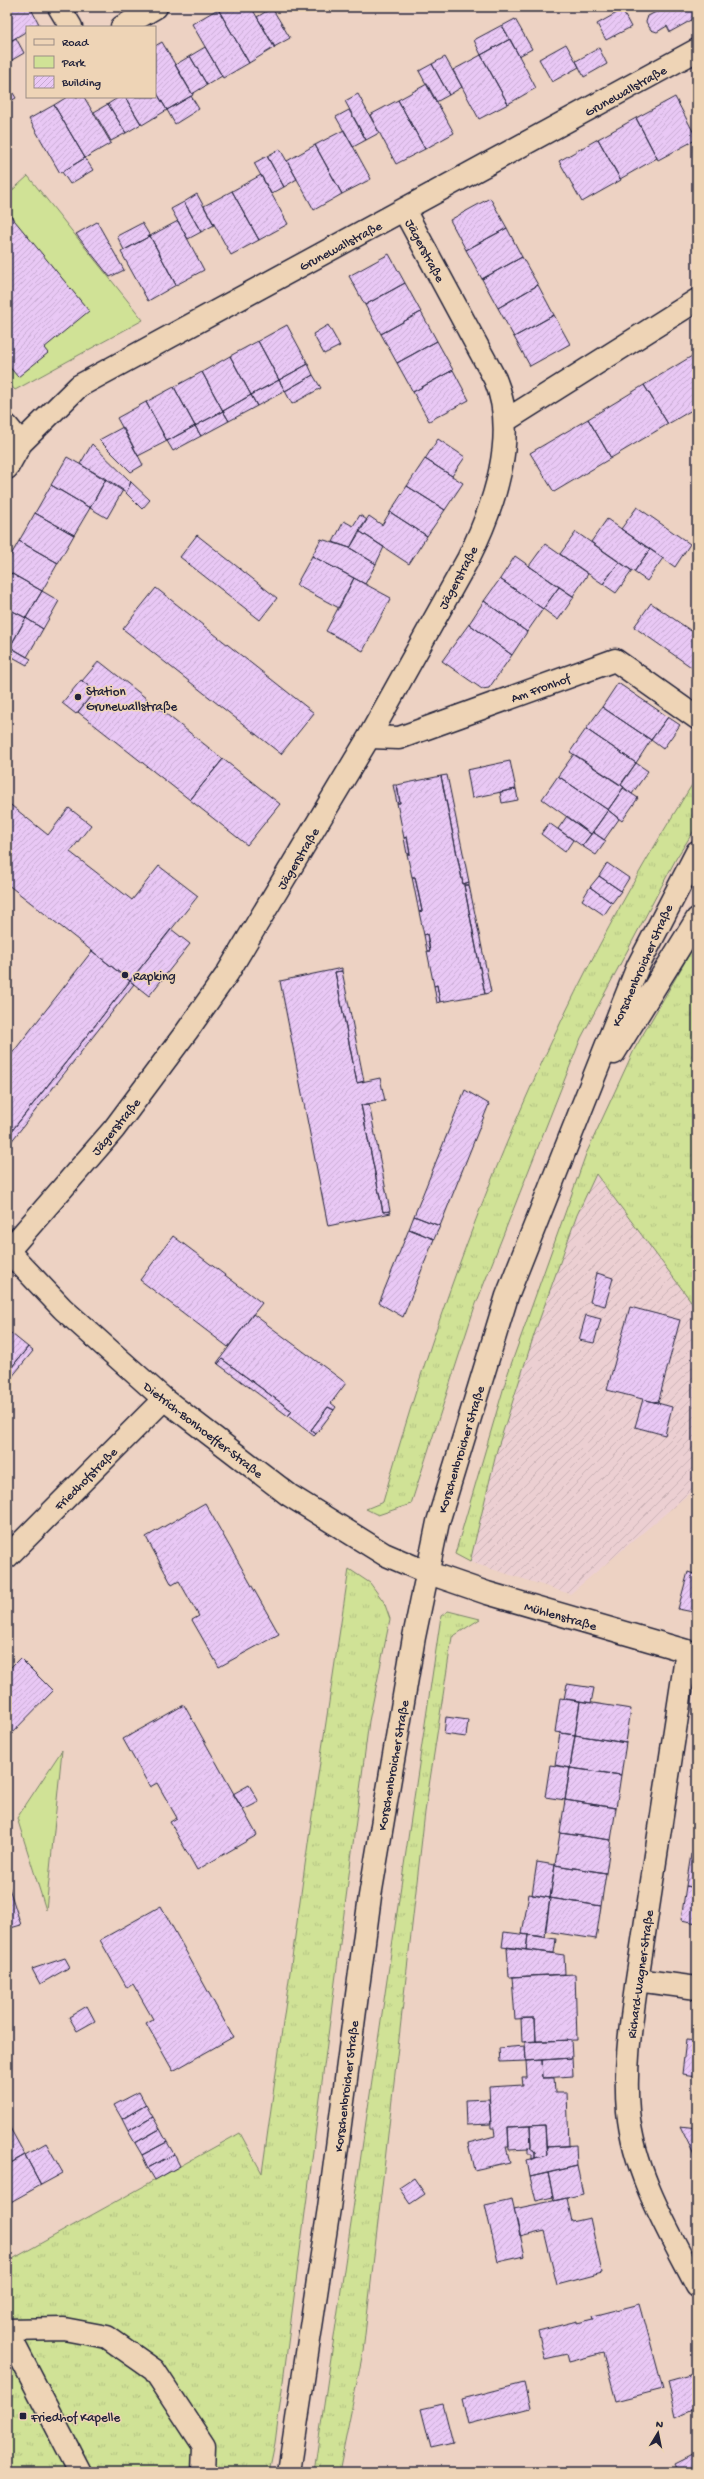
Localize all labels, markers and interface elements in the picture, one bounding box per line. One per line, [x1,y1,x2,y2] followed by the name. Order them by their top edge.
[26,26,156,98] legend
[62,37,89,51] text: Road
[61,57,87,71] text: Park
[583,63,670,121] street label: Grunewallstraße
[61,77,101,91] text: Building
[401,217,447,286] street label: Jägerstraße
[297,219,385,275] street label: Grunewallstraße
[436,544,482,612] street label: Jägerstraße
[509,671,573,707] street label: Am Fronhof
[86,685,178,715] place label: Station Grunewallstraße
[73,692,83,702] marker: Station Grunewallstraße
[275,825,324,893] street label: Jägerstraße
[610,902,677,1029] street label: Korschenbroicher Straße
[120,970,130,980] marker: Rapking
[133,970,176,985] place label: Rapking
[89,1096,145,1159] street label: Jägerstraße
[139,1379,265,1482] street label: Dietrich-Bonhoeffer-Straße
[436,1384,489,1515] street label: Korschenbroicher Straße
[52,1445,121,1515] street label: Friedhofstraße
[522,1600,598,1635] street label: Mühlenstraße
[376,1699,413,1832] street label: Korschenbroicher Straße
[625,1909,658,2040] street label: Richard-Wagner-Straße
[332,2020,363,2153] street label: Korschenbroicher Straße
[18,2411,28,2421] marker: Friedhof Kapelle
[30,2411,120,2426] place label: Friedhof Kapelle
[638,2413,678,2453] north arrow
[655,2419,664,2432] text: N

